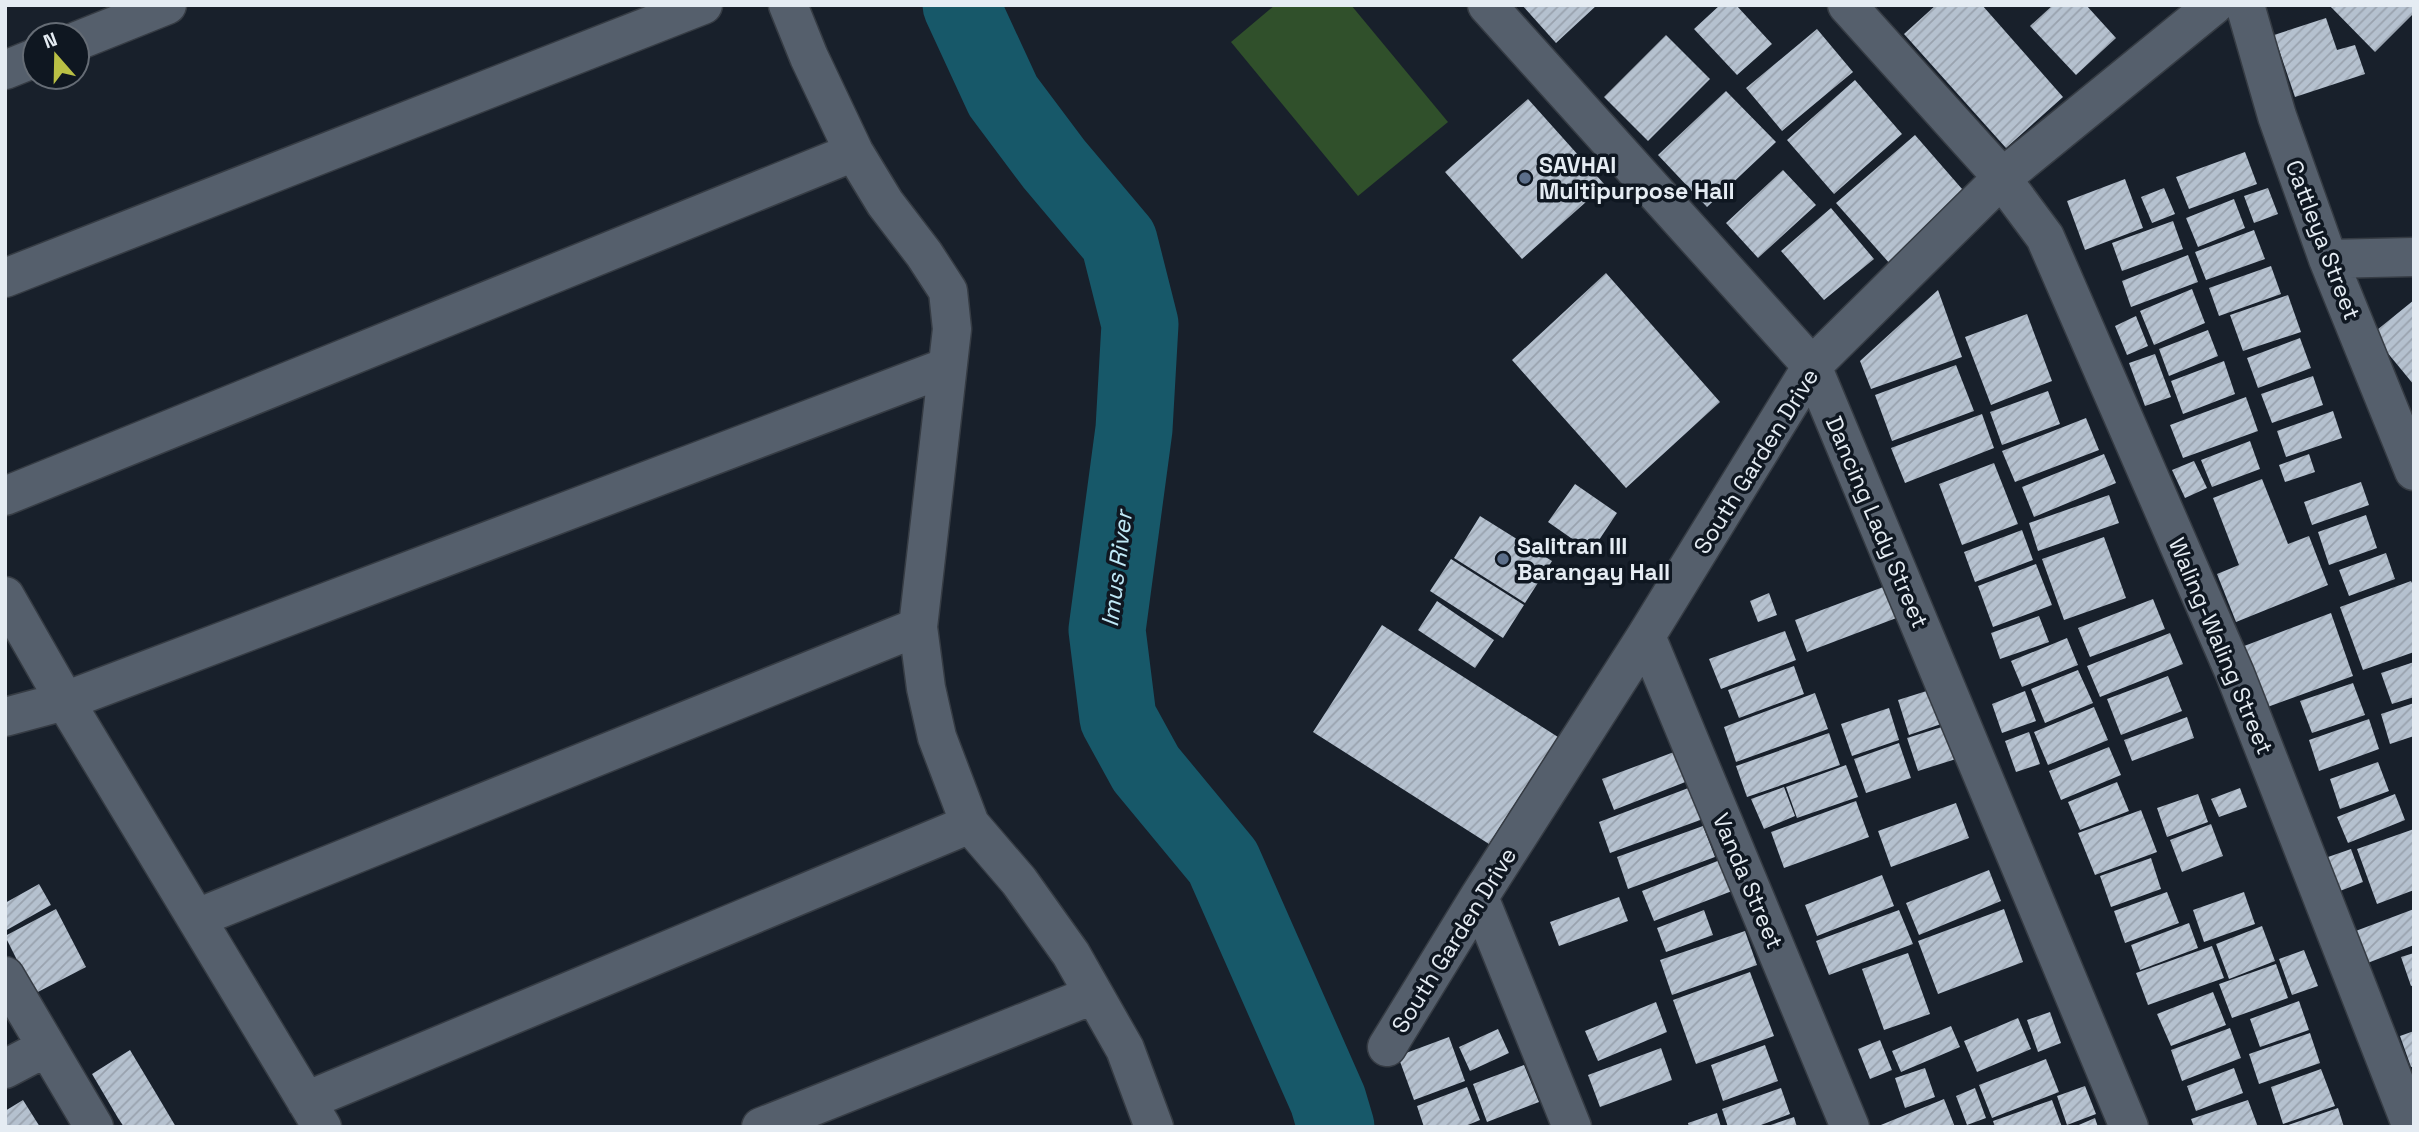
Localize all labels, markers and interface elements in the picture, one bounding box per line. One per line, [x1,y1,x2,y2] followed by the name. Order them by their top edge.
[21,21,91,91] north arrow
[40,27,61,54] text: N
[1539,150,1735,206] place label: SAVHAI Multipurpose Hall
[2279,156,2367,324] street label: Cattleya Street
[1517,170,1533,186] marker: SAVHAI Multipurpose Hall
[1687,363,1825,559] street label: South Garden Drive
[1819,412,1935,632] street label: Dancing Lady Street
[1094,506,1139,629] water label: Imus River
[1517,531,1670,587] place label: Salitran III Barangay Hall
[2162,533,2280,759] street label: Waling-Waling Street
[1495,551,1511,567] marker: Salitran III Barangay Hall
[1706,808,1790,954] street label: Vanda Street
[1385,842,1523,1038] street label: South Garden Drive

